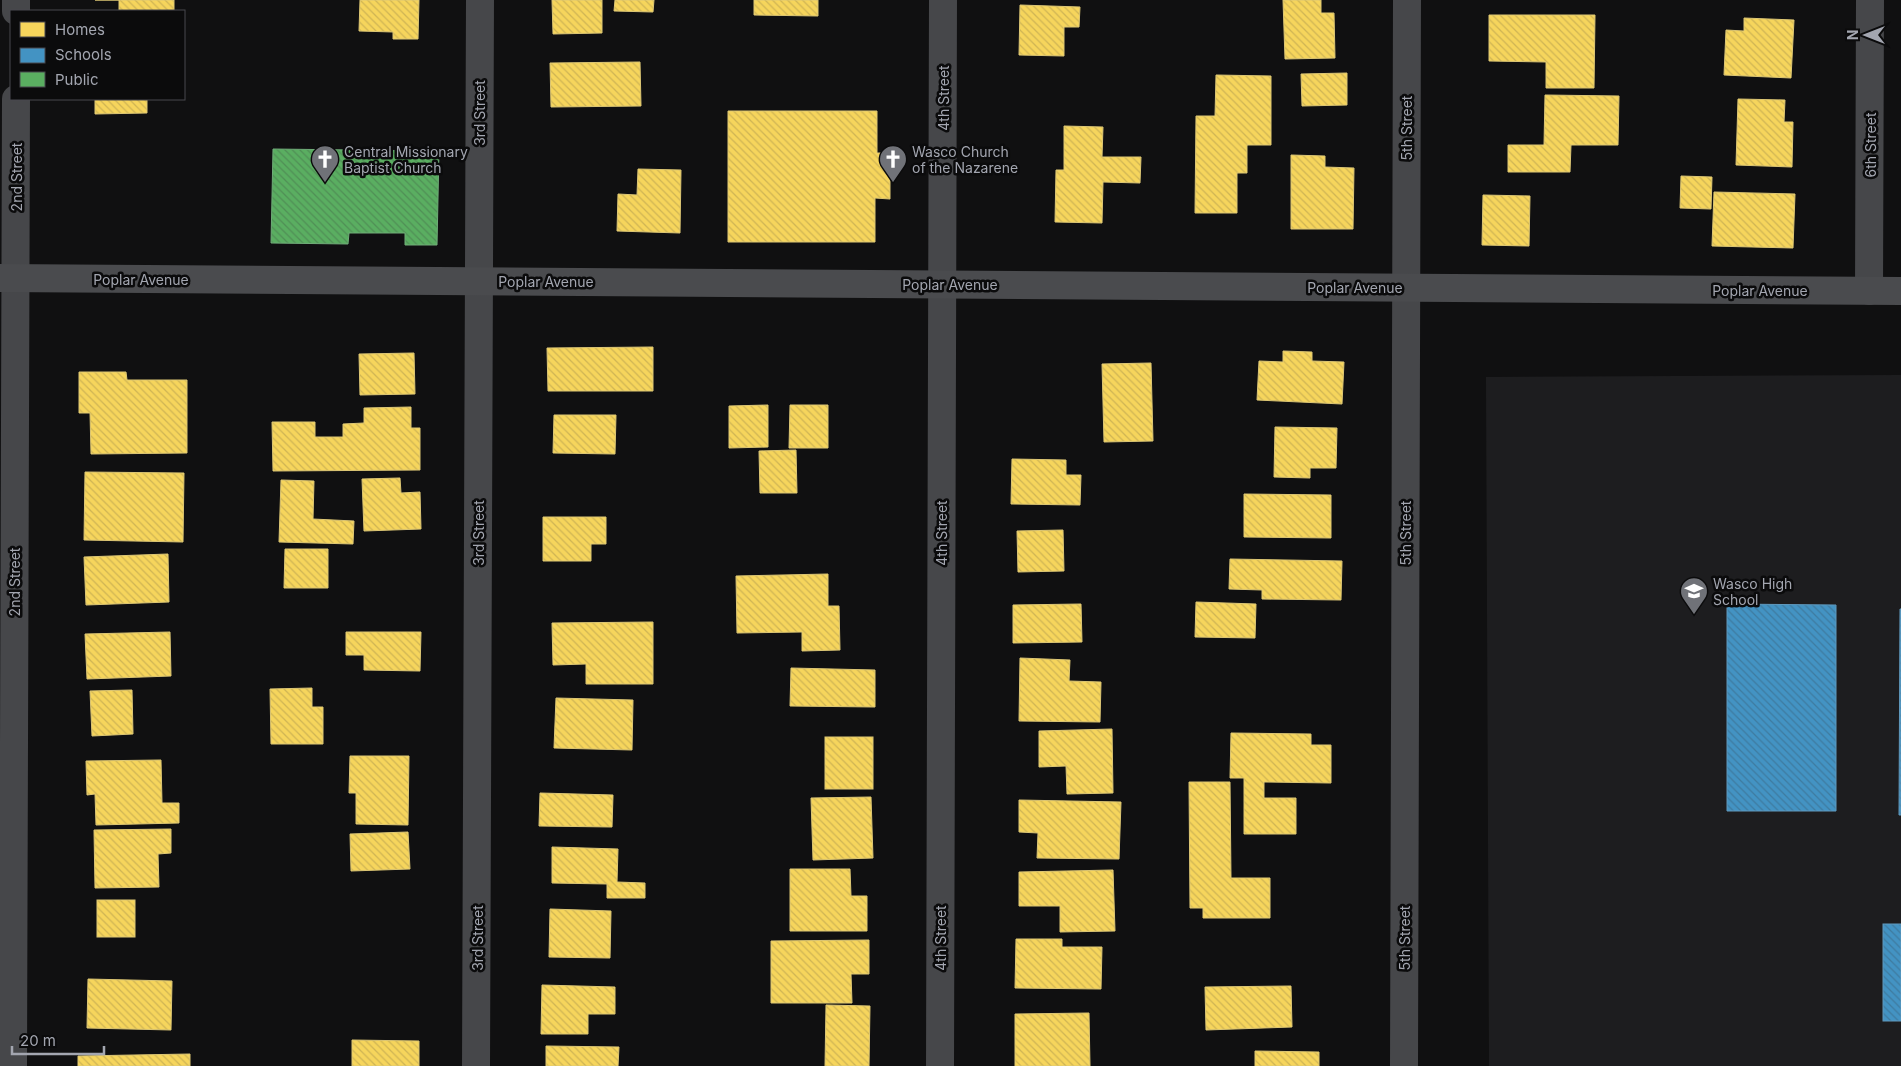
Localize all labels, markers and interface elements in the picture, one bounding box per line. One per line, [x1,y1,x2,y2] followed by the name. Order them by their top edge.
[10,10,185,100] legend
[1841,10,1891,60] north arrow
[55,20,105,39] text: Homes
[1844,30,1861,40] text: N
[55,45,112,64] text: Schools
[935,65,952,131] street label: 4th Street
[55,70,98,89] text: Public
[471,80,488,146] street label: 3rd Street
[1398,95,1415,160] street label: 5th Street
[1862,112,1879,177] street label: 6th Street
[8,142,25,211] street label: 2nd Street
[344,143,468,176] place label: Central Missionary Baptist Church
[912,143,1018,176] place label: Wasco Church of the Nazarene
[310,144,340,183] church icon: Central Missionary Baptist Church
[878,144,908,183] church icon: Wasco Church of the Nazarene
[93,271,189,288] street label: Poplar Avenue
[498,273,594,290] street label: Poplar Avenue
[902,276,998,293] street label: Poplar Avenue
[1307,279,1403,296] street label: Poplar Avenue
[1712,282,1808,299] street label: Poplar Avenue
[470,500,487,566] street label: 3rd Street
[933,500,950,566] street label: 4th Street
[1397,500,1414,565] street label: 5th Street
[6,547,23,616] street label: 2nd Street
[1713,575,1792,608] place label: Wasco High School
[1679,576,1709,615] school or university icon: Wasco High School
[469,905,486,971] street label: 3rd Street
[932,905,949,971] street label: 4th Street
[1396,905,1413,970] street label: 5th Street
[12,1024,105,1056] scale bar
[20,1031,56,1050] text: 20 m

